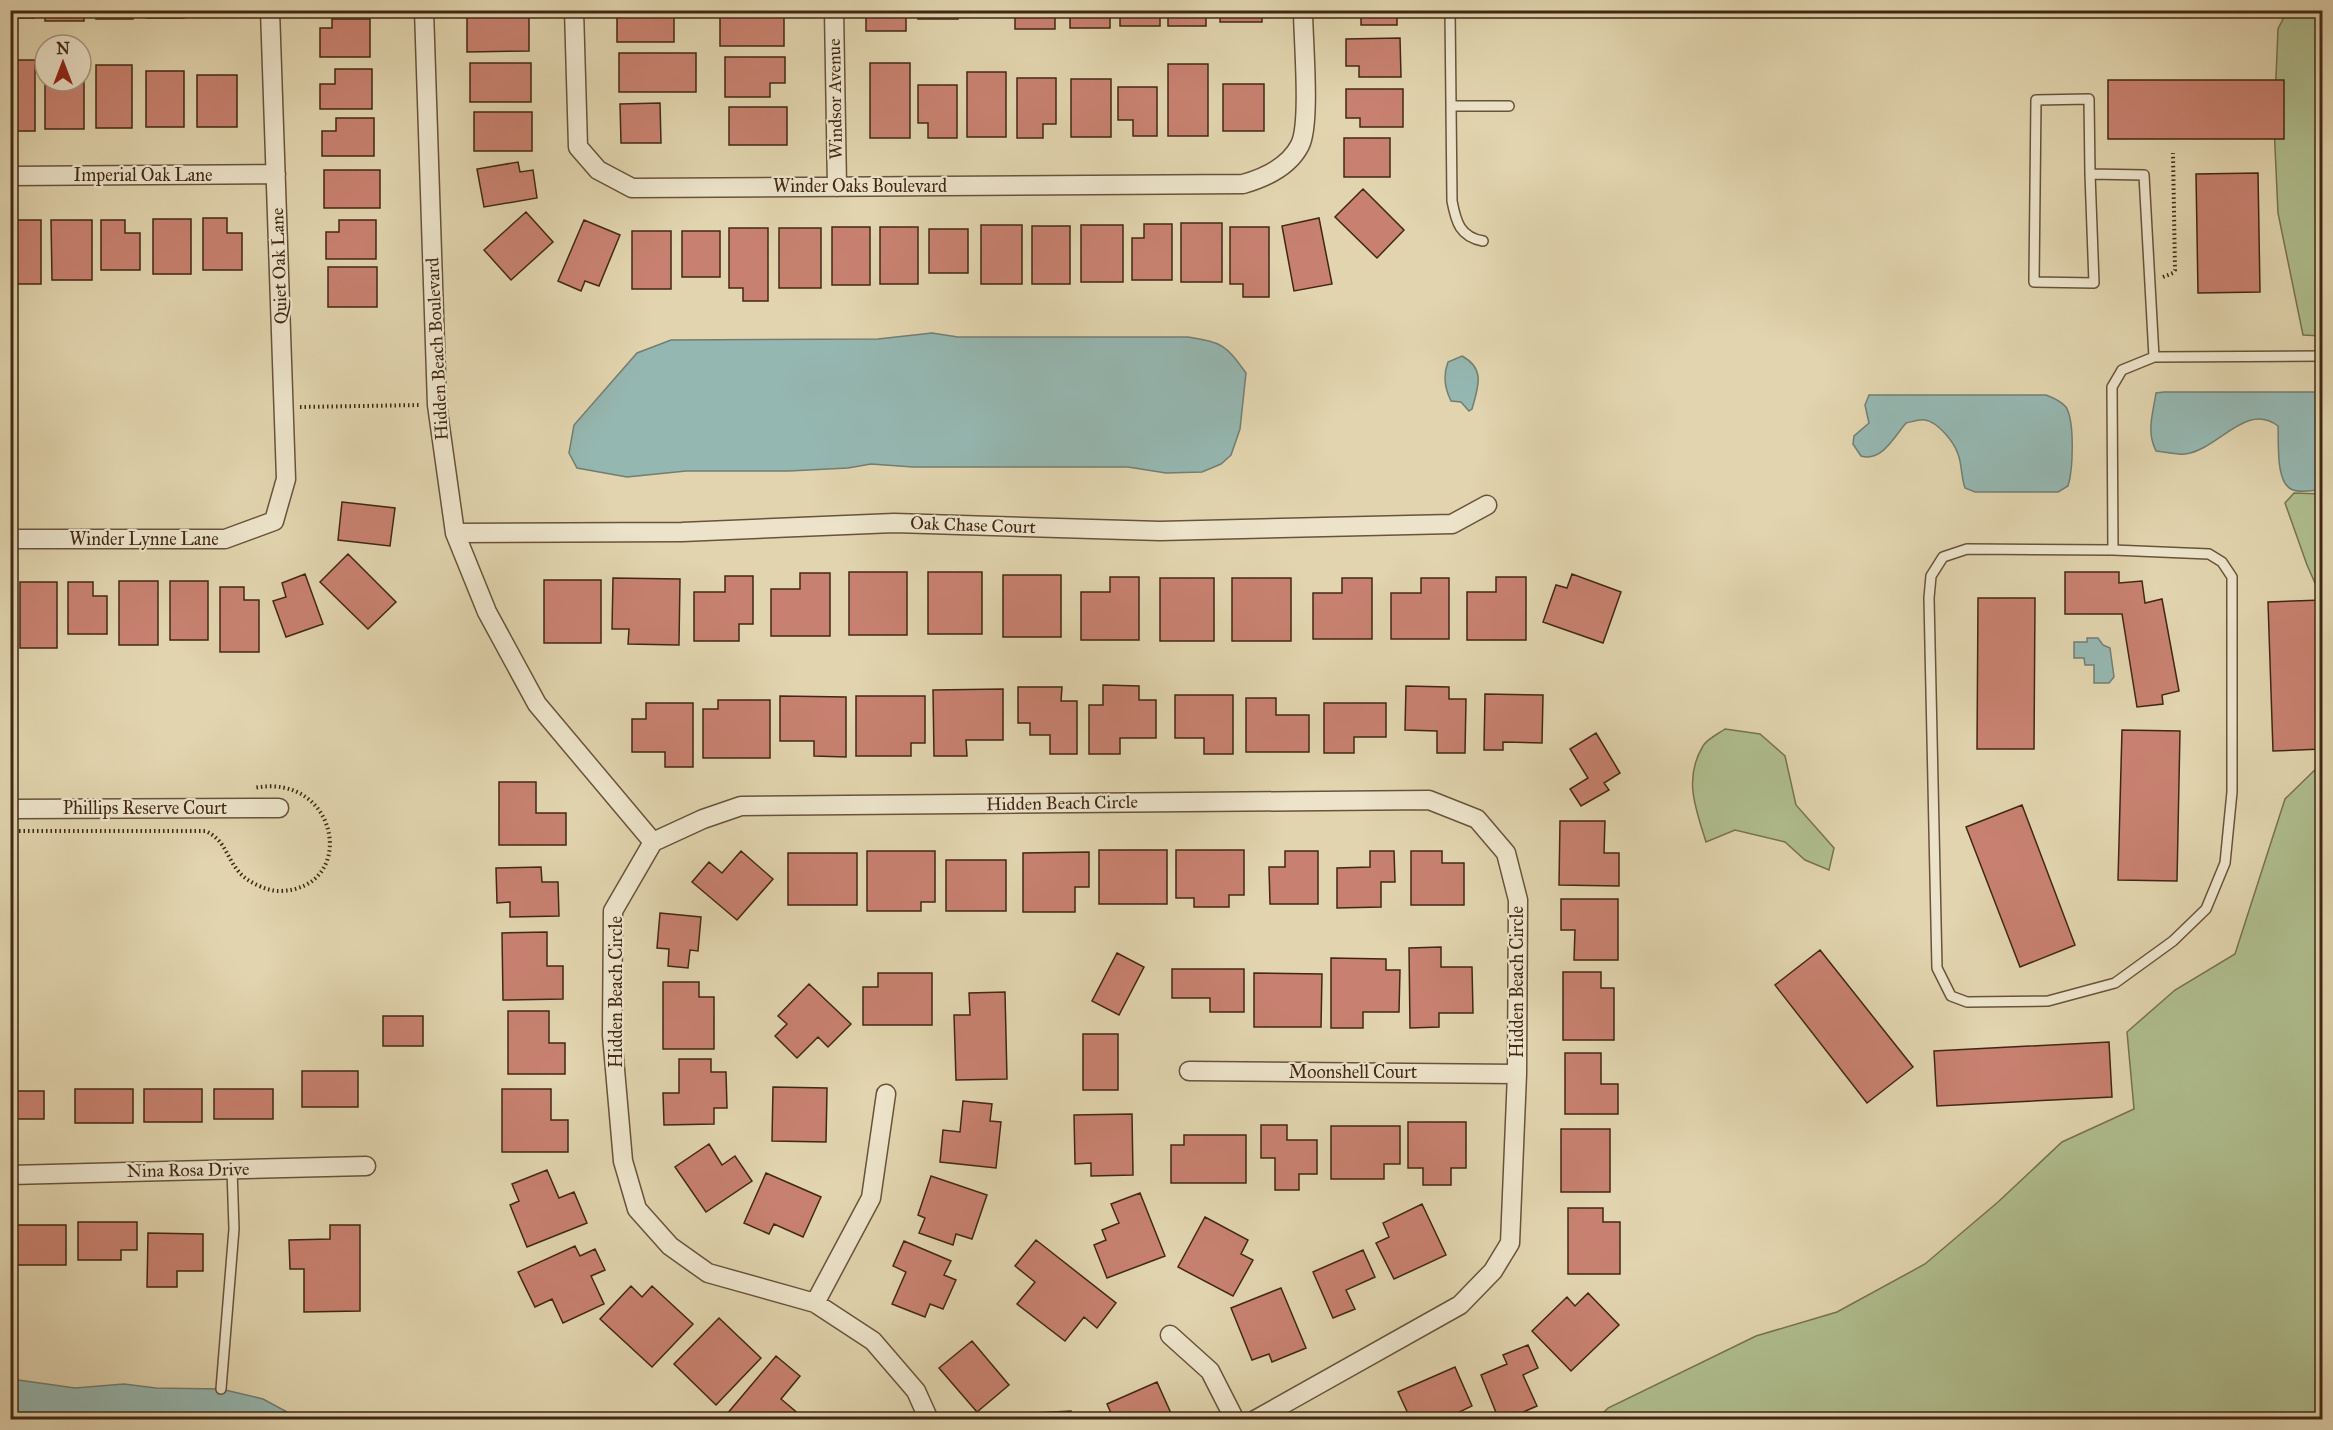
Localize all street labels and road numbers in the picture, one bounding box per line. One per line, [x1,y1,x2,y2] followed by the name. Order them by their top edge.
[823,38,847,160] street label: Windsor Avenue
[73,164,213,186] street label: Imperial Oak Lane
[773,175,947,197] street label: Winder Oaks Boulevard
[266,207,292,325] street label: Quiet Oak Lane
[421,257,453,441] street label: Hidden Beach Boulevard
[910,512,1037,538] street label: Oak Chase Court
[69,528,219,550] street label: Winder Lynne Lane
[986,791,1138,815] street label: Hidden Beach Circle
[63,797,228,819] street label: Phillips Reserve Court
[1506,906,1528,1058] street label: Hidden Beach Circle
[605,916,627,1068] street label: Hidden Beach Circle
[1289,1061,1418,1083] street label: Moonshell Court
[126,1158,250,1182] street label: Nina Rosa Drive

